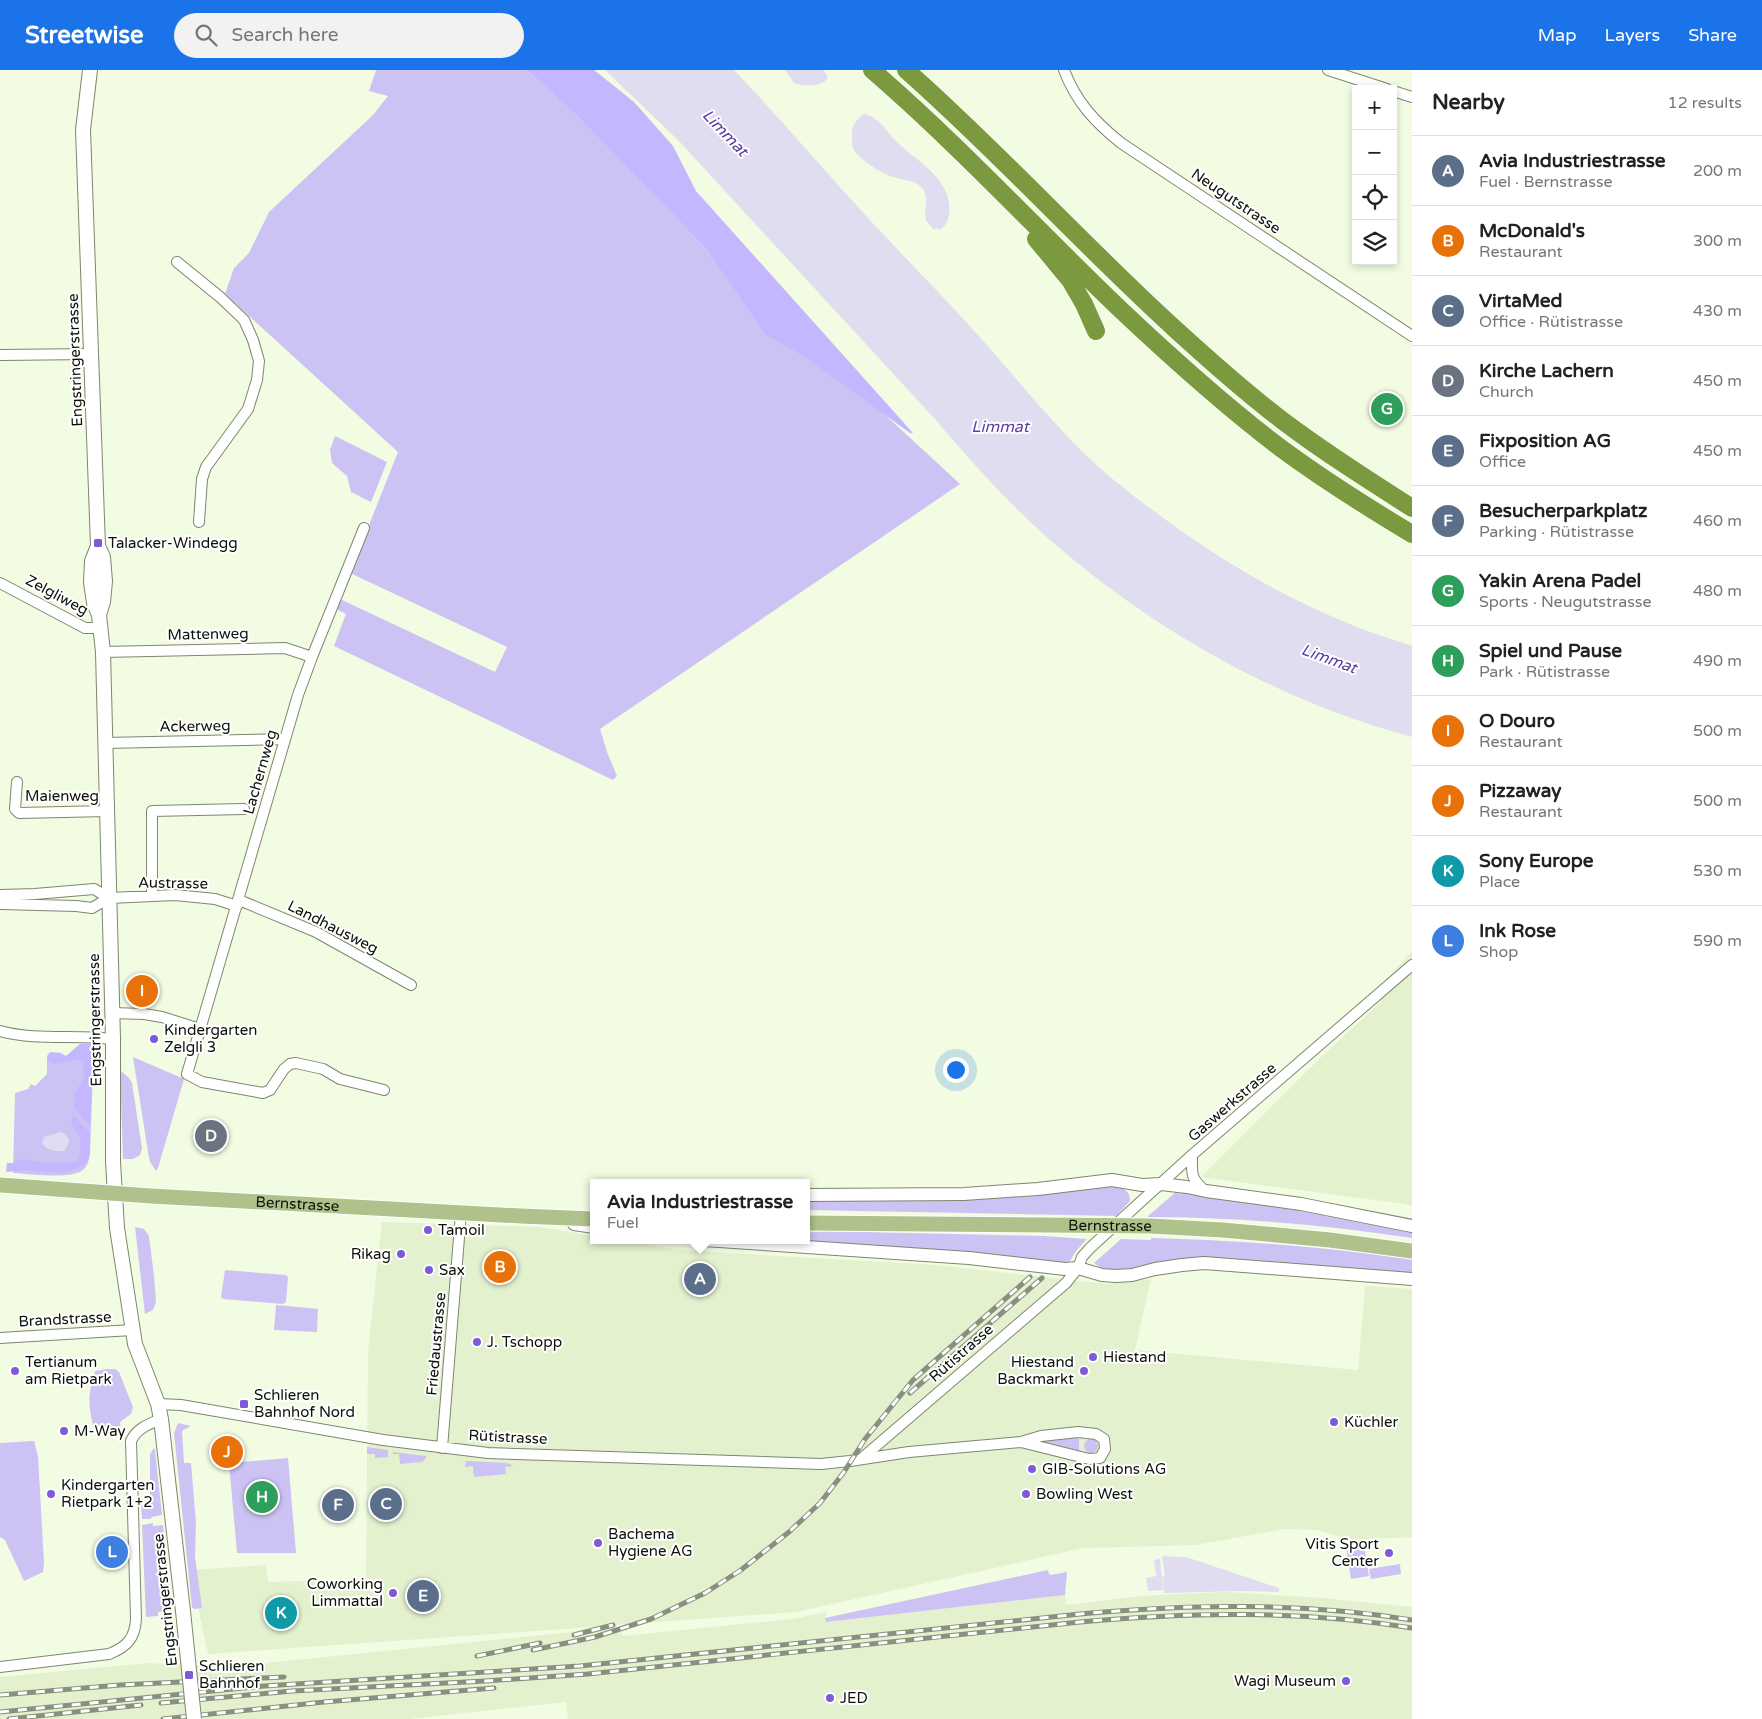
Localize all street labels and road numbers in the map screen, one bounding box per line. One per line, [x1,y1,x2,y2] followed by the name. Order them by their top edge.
[1188,165,1284,237] street label: Neugutstrasse
[64,293,86,427] street label: Engstringerstrasse
[23,571,91,619] street label: Zelgliweg
[167,624,249,644] street label: Mattenweg
[159,716,231,736] street label: Ackerweg
[239,728,281,816] street label: Lachernweg
[25,787,99,805] street label: Maienweg
[138,873,208,893] street label: Austrasse
[285,896,381,958] street label: Landhausweg
[85,953,105,1087] street label: Engstringerstrasse
[1184,1059,1280,1145] street label: Gaswerkstrasse
[255,1193,340,1215] street label: Bernstrasse
[1068,1216,1152,1235] street label: Bernstrasse
[423,1292,449,1396] street label: Friedaustrasse
[18,1308,112,1330] street label: Brandstrasse
[925,1320,997,1386] street label: Rütistrasse
[468,1426,548,1448] street label: Rütistrasse
[149,1533,181,1667] street label: Engstringerstrasse

